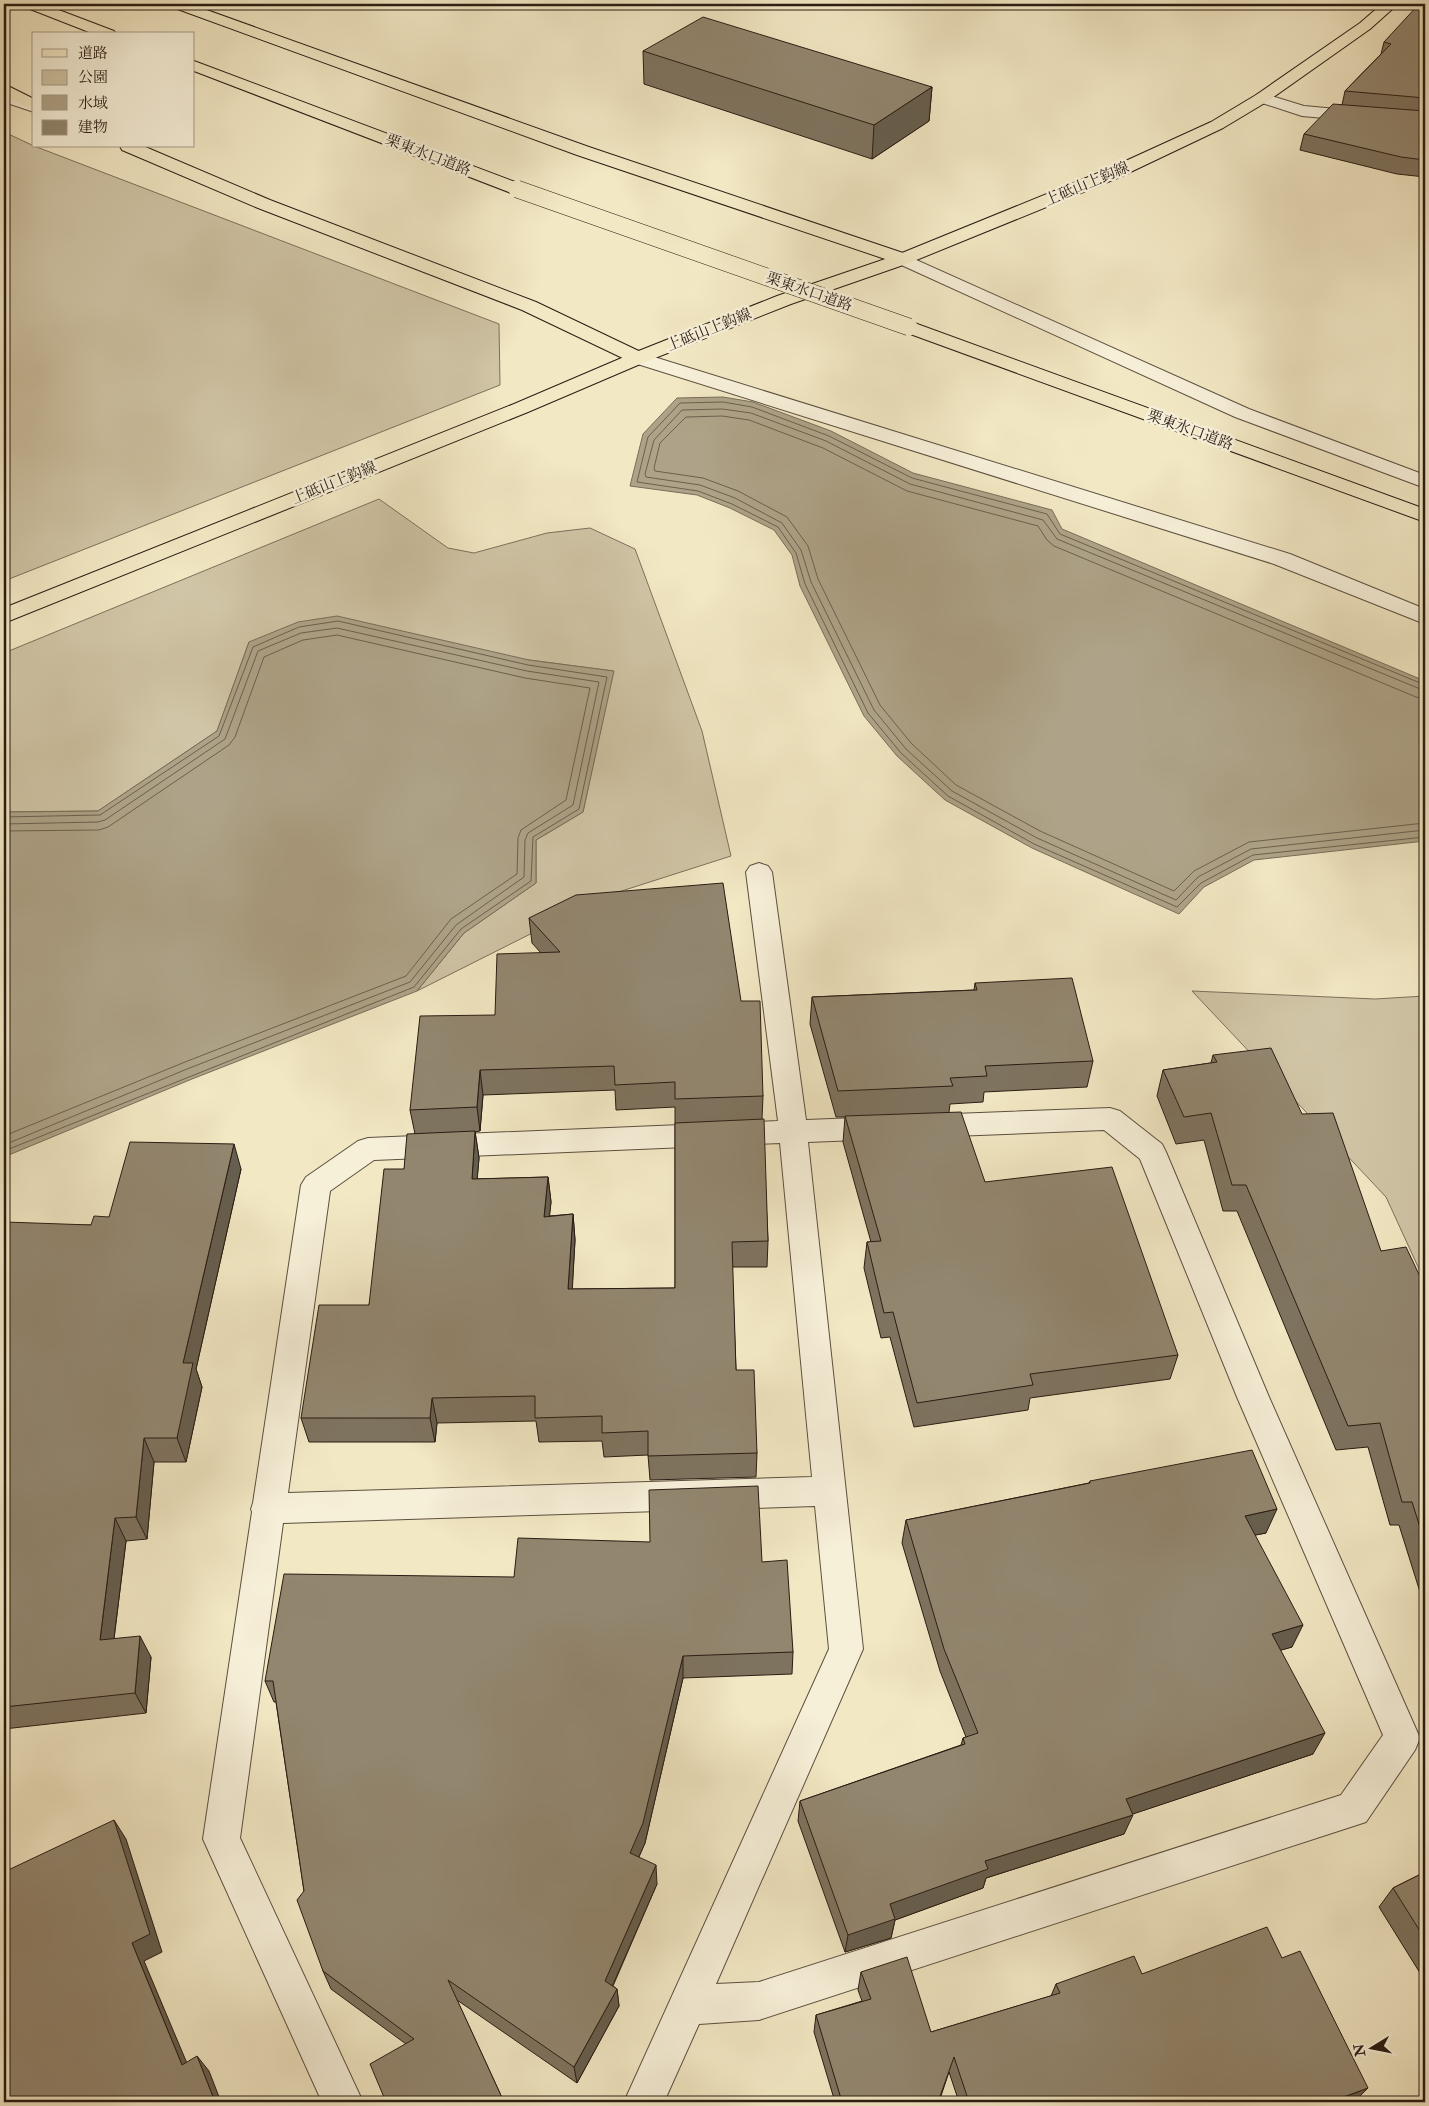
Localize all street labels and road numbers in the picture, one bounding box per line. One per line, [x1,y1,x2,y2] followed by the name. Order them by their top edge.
[383,130,473,180] street label: 栗東水口道路
[1042,158,1132,210] street label: 上砥山上鈎線
[763,268,855,316] street label: 栗東水口道路
[664,304,754,356] street label: 上砥山上鈎線
[1144,406,1236,454] street label: 栗東水口道路
[289,457,379,509] street label: 上砥山上鈎線

